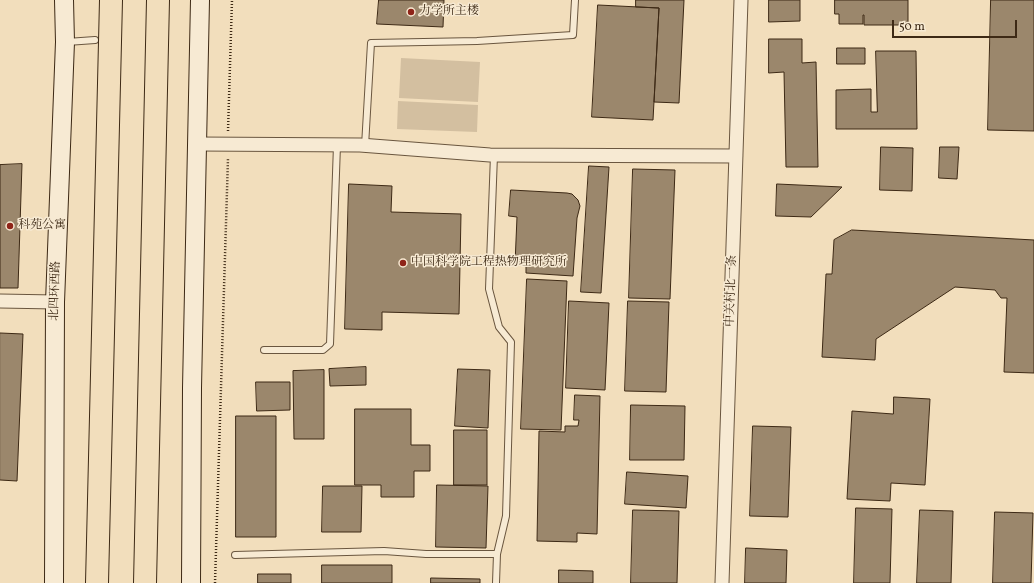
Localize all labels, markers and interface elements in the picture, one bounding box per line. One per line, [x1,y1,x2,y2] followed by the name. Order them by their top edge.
[419,5,479,19] place label: 力学所主楼
[406,7,416,17] marker: 力学所主楼
[894,12,1019,38] scale bar
[899,19,925,35] text: 50 m
[18,219,66,233] place label: 科苑公寓
[5,221,15,231] marker: 科苑公寓
[724,255,740,327] street label: 中关村北一条
[411,256,567,270] place label: 中国科学院工程热物理研究所
[398,258,408,268] marker: 中国科学院工程热物理研究所
[48,261,64,321] street label: 北四环西路

